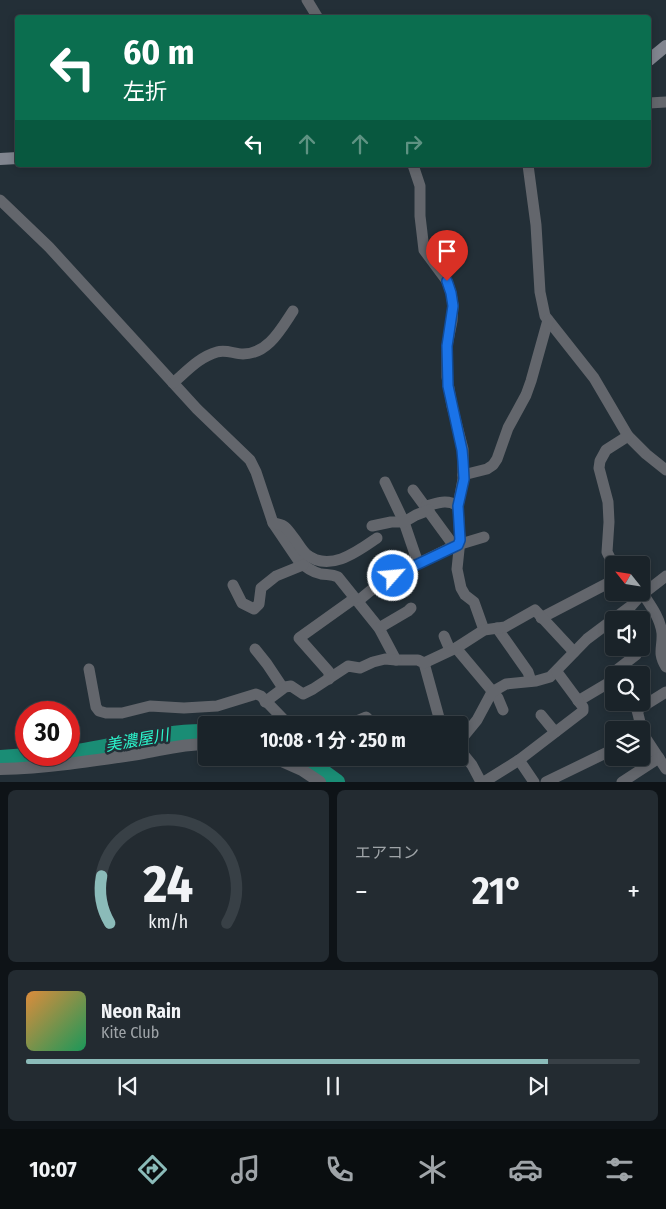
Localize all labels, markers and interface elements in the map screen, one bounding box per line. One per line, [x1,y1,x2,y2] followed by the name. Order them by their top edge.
[123,31,194,73] text: 60 m
[40,35,105,100] icon: left
[123,78,167,105] text: 左折
[240,130,268,158] icon: left
[293,130,321,158] icon: ahead
[346,130,374,158] icon: ahead
[399,130,427,158] icon: right
[426,230,468,281] pin
[433,237,461,265] icon: arrive
[366,549,418,601] position arrow
[605,556,650,601] north arrow
[605,556,650,766] map controls
[605,611,650,656] button: sound
[605,666,650,711] button: search
[15,701,80,766] speed limit sign: 30
[605,721,650,766] button: layers
[104,725,172,755] water label: 美濃屋川
[260,729,406,752] text: 10:08 · 1 分 · 250 m
[355,843,419,862] text: エアコン
[143,853,193,916] text: 24
[472,868,523,914] text: 21°
[355,875,368,908] text: −
[627,875,640,908] text: +
[149,911,188,933] text: km/h
[101,1000,181,1023] text: Neon Rain
[101,1023,159,1042] text: Kite Club
[114,1072,142,1100] icon: previous
[319,1072,347,1100] icon: pause
[524,1072,552,1100] icon: next
[135,1152,170,1187] icon: directions
[228,1152,263,1187] icon: music
[322,1152,357,1187] icon: phone
[415,1152,450,1187] icon: climate
[508,1152,543,1187] icon: car
[602,1152,637,1187] icon: filters
[29,1156,77,1183] text: 10:07

